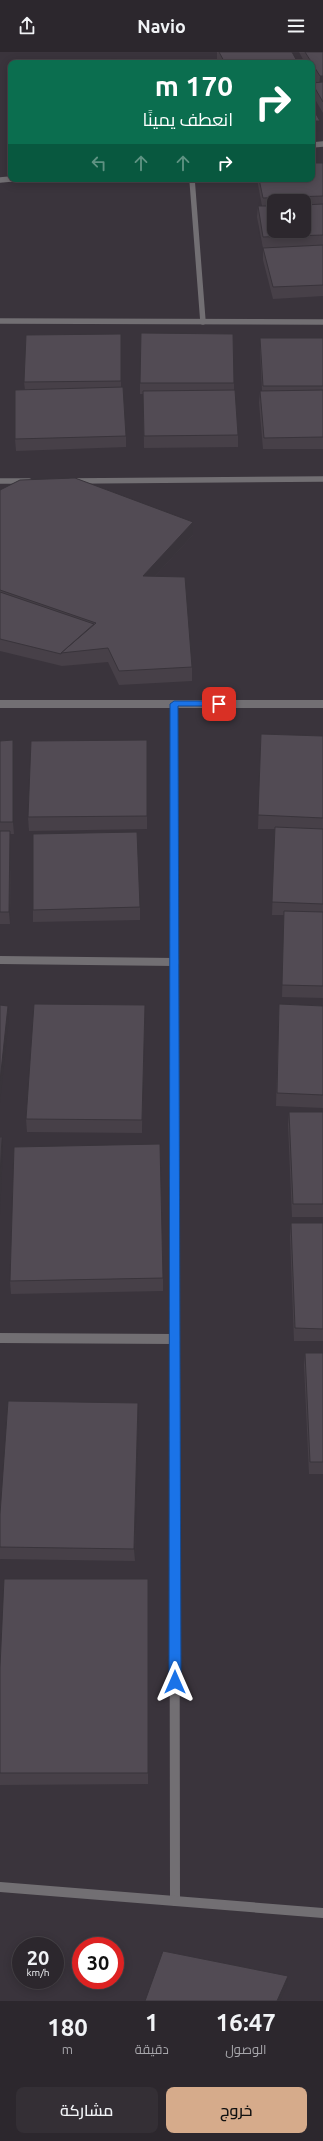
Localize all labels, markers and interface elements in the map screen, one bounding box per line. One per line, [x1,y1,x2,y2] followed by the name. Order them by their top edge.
[16,15,38,37] icon: share
[285,15,307,37] icon: menu
[137,16,186,36] text: Navio
[155,70,233,101] text: 170 m
[247,76,299,128] icon: right
[142,109,233,129] text: انعطف يمينًا
[88,152,110,174] icon: left
[130,152,152,174] icon: ahead
[172,152,194,174] icon: ahead
[214,152,236,174] icon: right
[267,194,311,238] map controls
[267,194,311,238] button: sound
[202,687,236,721] pin
[208,693,230,715] icon: arrive
[154,1661,196,1703] position arrow
[72,1937,124,1989] speed limit sign: 30
[27,1946,49,1969] text: 20
[26,1967,50,1978] text: km/h
[145,2009,159,2036] text: 1
[216,2009,276,2036] text: 16:47
[47,2014,88,2041] text: 180
[62,2042,73,2056] text: m
[135,2042,169,2056] text: دقيقة
[225,2042,267,2056] text: الوصول
[16,2087,158,2133] button: مشاركة
[166,2087,307,2133] button: خروج

